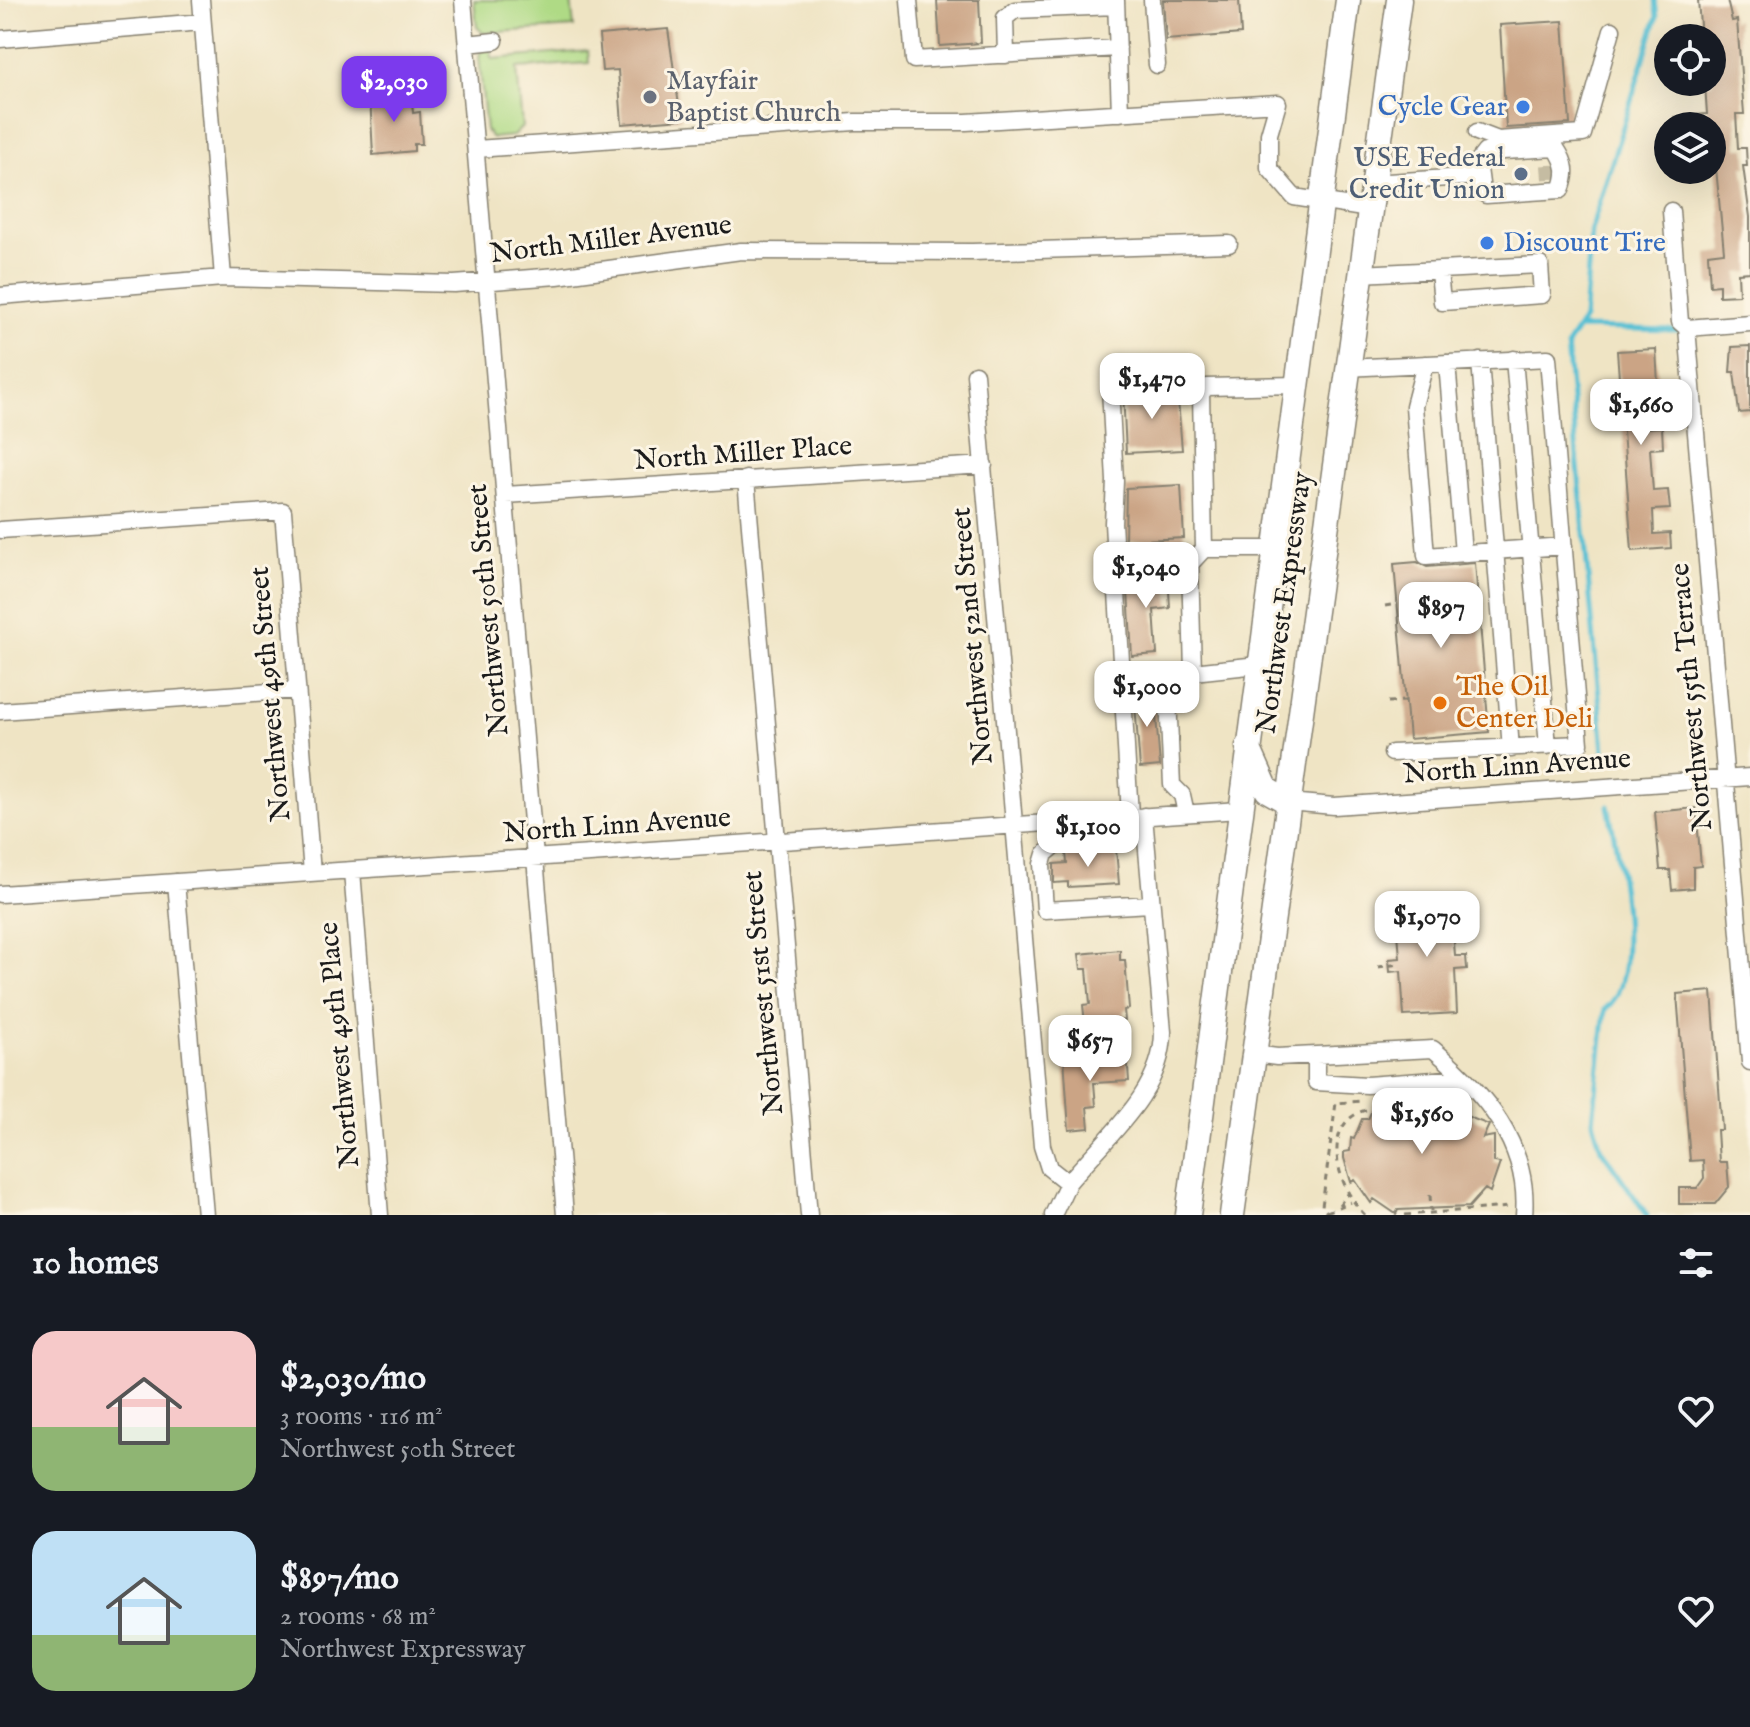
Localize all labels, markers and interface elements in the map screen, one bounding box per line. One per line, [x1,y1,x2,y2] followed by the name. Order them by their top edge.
[1654,24,1726,184] map controls
[1654,24,1726,96] button: locate
[329,56,459,124] pin: $2,030
[666,64,841,131] place label: Mayfair Baptist Church
[360,65,428,98] text: $2,030
[641,88,659,106] marker: Mayfair Baptist Church
[1378,90,1507,125] place label: Cycle Gear
[1514,98,1532,116] marker: Cycle Gear
[1654,112,1726,184] button: layers
[1349,141,1505,208] place label: USE Federal Credit Union
[1512,165,1530,183] marker: USE Federal Credit Union
[488,208,734,272] street label: North Miller Avenue
[1503,226,1666,261] place label: Discount Tire
[1478,234,1496,252] marker: Discount Tire
[1087,353,1217,421] pin: $1,470
[1118,362,1186,395] text: $1,470
[1576,379,1706,447] pin: $1,660
[1608,388,1674,421] text: $1,660
[633,429,853,479] street label: North Miller Place
[1249,469,1321,736] street label: Northwest Expressway
[460,482,517,738] street label: Northwest 50th Street
[944,505,1002,766] street label: Northwest 52nd Street
[1081,542,1211,610] pin: $1,040
[1111,551,1181,584] text: $1,040
[1663,561,1721,832] street label: Northwest 55th Terrace
[242,565,300,823] street label: Northwest 49th Street
[1394,582,1488,650] pin: $897
[1417,591,1465,624] text: $897
[1082,661,1212,729] pin: $1,000
[1112,670,1182,703] text: $1,000
[1456,670,1593,737] place label: The Oil Center Deli
[1431,694,1449,712] marker: The Oil Center Deli
[1402,742,1632,792] street label: North Linn Avenue
[502,801,732,851] street label: North Linn Avenue
[1023,801,1153,869] pin: $1,100
[1055,810,1121,843] text: $1,100
[736,869,792,1117] street label: Northwest 51st Street
[1362,891,1492,959] pin: $1,070
[1393,900,1461,933] text: $1,070
[312,920,368,1170] street label: Northwest 49th Place
[1043,1015,1137,1083] pin: $657
[1067,1024,1113,1057] text: $657
[1357,1088,1487,1156] pin: $1,560
[1390,1097,1454,1130] text: $1,560
[1674,1241,1718,1285] icon: filters
[32,1242,159,1285] text: 10 homes
[280,1357,426,1400] text: $2,030/mo
[96,1363,192,1459] icon: home
[1674,1389,1718,1433] icon: heart
[280,1400,443,1433] text: 3 rooms · 116 m²
[280,1433,515,1466] text: Northwest 50th Street
[280,1557,399,1600] text: $897/mo
[96,1563,192,1659] icon: home
[1674,1589,1718,1633] icon: heart
[280,1600,436,1633] text: 2 rooms · 68 m²
[280,1633,526,1666] text: Northwest Expressway

